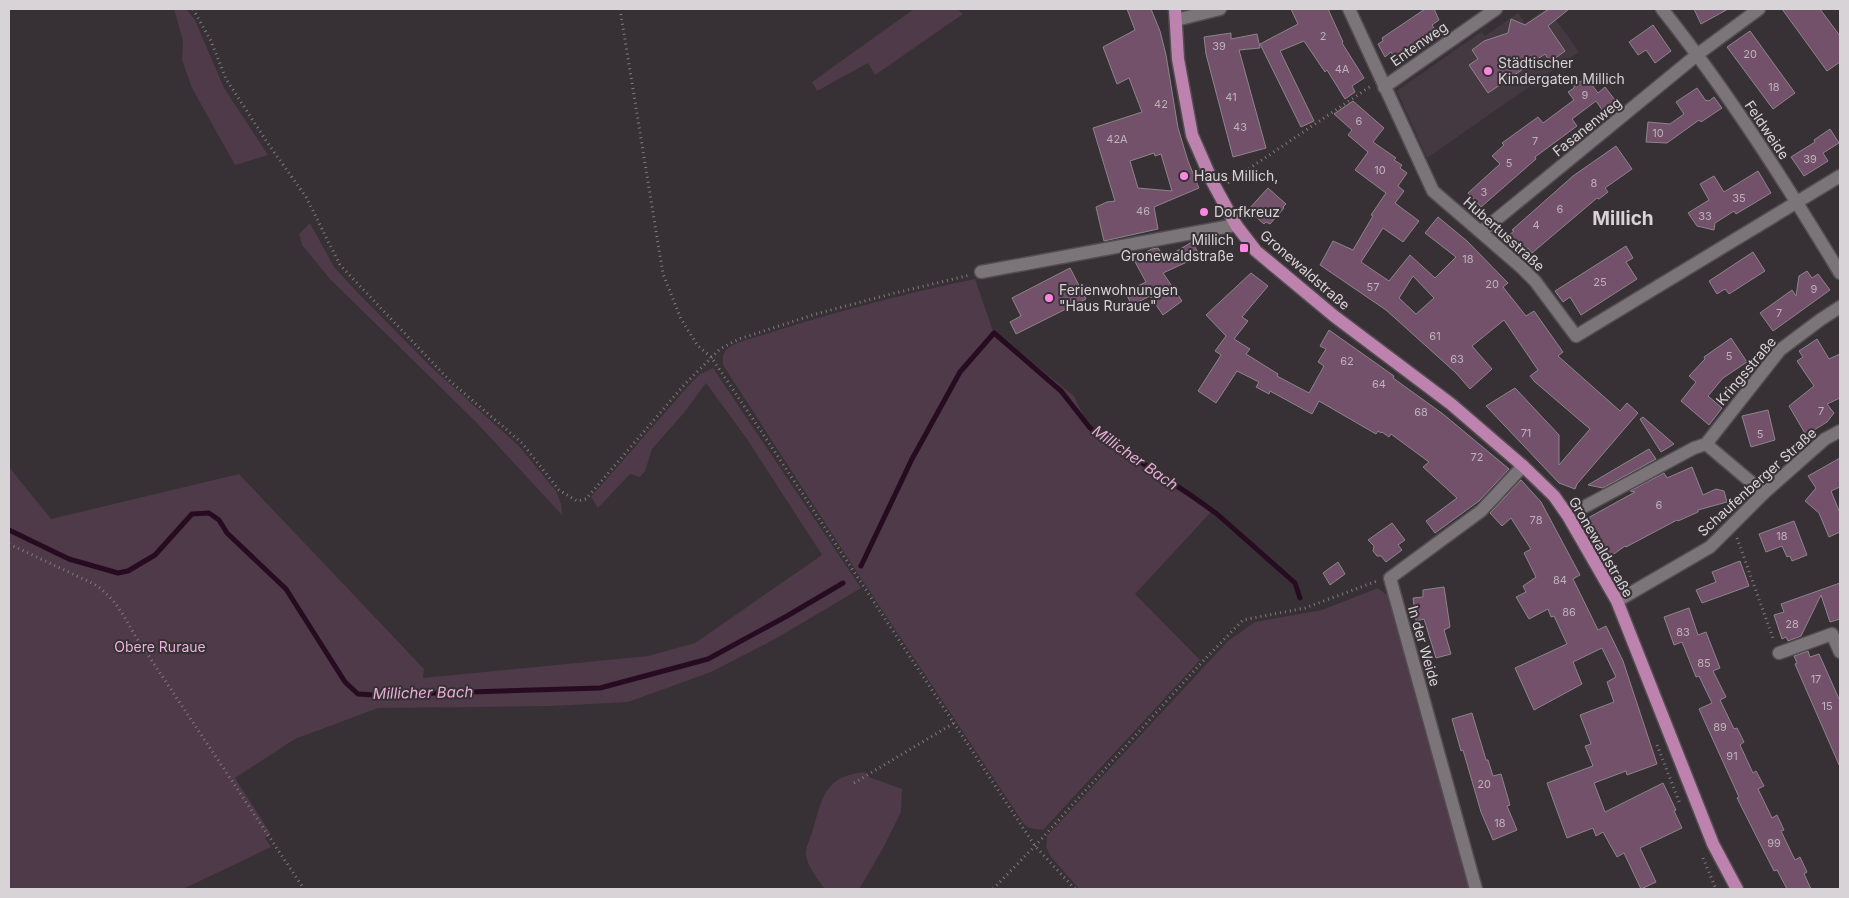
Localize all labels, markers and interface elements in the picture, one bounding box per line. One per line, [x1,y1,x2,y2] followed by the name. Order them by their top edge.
[1387,18,1450,69] street label: Entenweg
[1320,29,1326,43] house number: 2
[1212,39,1226,53] house number: 39
[1743,47,1757,61] house number: 20
[1498,54,1625,87] place label: Städtischer Kindergaten Millich
[1335,62,1350,76] house number: 4A
[1482,65,1494,77] marker: Städtischer Kindergaten Millich
[1768,80,1780,94] house number: 18
[1582,88,1589,102] house number: 9
[1225,90,1237,104] house number: 41
[1549,94,1625,160] street label: Fasanenweg
[1154,97,1168,111] house number: 42
[1742,97,1793,162] street label: Feldweide
[1356,114,1363,128] house number: 6
[1233,120,1247,134] house number: 43
[1652,126,1664,140] house number: 10
[1106,132,1128,146] house number: 42A
[1532,134,1538,148] house number: 7
[1803,152,1817,166] house number: 39
[1506,156,1513,170] house number: 5
[1374,163,1386,177] house number: 10
[1194,167,1278,184] place label: Haus Millich,
[1178,170,1190,182] marker: Haus Millich,
[1591,176,1598,190] house number: 8
[1481,185,1488,199] house number: 3
[1732,191,1746,205] house number: 35
[1460,193,1548,274] street label: Hubertusstraße
[1557,202,1564,216] house number: 6
[1214,203,1280,220] place label: Dorfkreuz
[1136,204,1150,218] house number: 46
[1198,206,1210,218] marker: Dorfkreuz
[1592,207,1654,230] district label: Millich
[1698,209,1712,223] house number: 33
[1532,218,1540,232] house number: 4
[1257,226,1354,313] street label: Gronewaldstraße
[1121,231,1234,264] place label: Millich Gronewaldstraße
[1238,242,1250,254] marker: Millich Gronewaldstraße
[1462,252,1474,266] house number: 18
[1593,275,1607,289] house number: 25
[1485,277,1499,291] house number: 20
[1367,280,1379,294] house number: 57
[1059,281,1178,314] place label: Ferienwohnungen "Haus Ruraue"
[1811,282,1818,296] house number: 9
[1043,292,1055,304] marker: Ferienwohnungen "Haus Ruraue"
[1776,306,1782,320] house number: 7
[1429,329,1441,343] house number: 61
[1712,333,1779,408] street label: Kringsstraße
[1726,349,1733,363] house number: 5
[1450,352,1464,366] house number: 63
[1340,354,1354,368] house number: 62
[1372,377,1386,391] house number: 64
[1818,404,1824,418] house number: 7
[1414,405,1428,419] house number: 68
[1089,421,1182,494] water label: Millicher Bach
[1694,424,1820,539] street label: Schaufenberger Straße
[1521,426,1531,440] house number: 71
[1757,427,1764,441] house number: 5
[1471,450,1483,464] house number: 72
[1566,493,1637,600] street label: Gronewaldstraße
[1656,498,1663,512] house number: 6
[1530,513,1543,527] house number: 78
[1776,529,1788,543] house number: 18
[1553,573,1567,587] house number: 84
[1405,603,1444,688] street label: In der Weide
[1562,605,1576,619] house number: 86
[1785,617,1799,631] house number: 28
[1676,625,1690,639] house number: 83
[114,638,206,655] park label: Obere Ruraue
[1697,656,1711,670] house number: 85
[1811,672,1821,686] house number: 17
[373,682,474,703] water label: Millicher Bach
[1821,699,1833,713] house number: 15
[1713,720,1727,734] house number: 89
[1726,749,1738,763] house number: 91
[1477,777,1491,791] house number: 20
[1494,816,1506,830] house number: 18
[1767,836,1781,850] house number: 99

